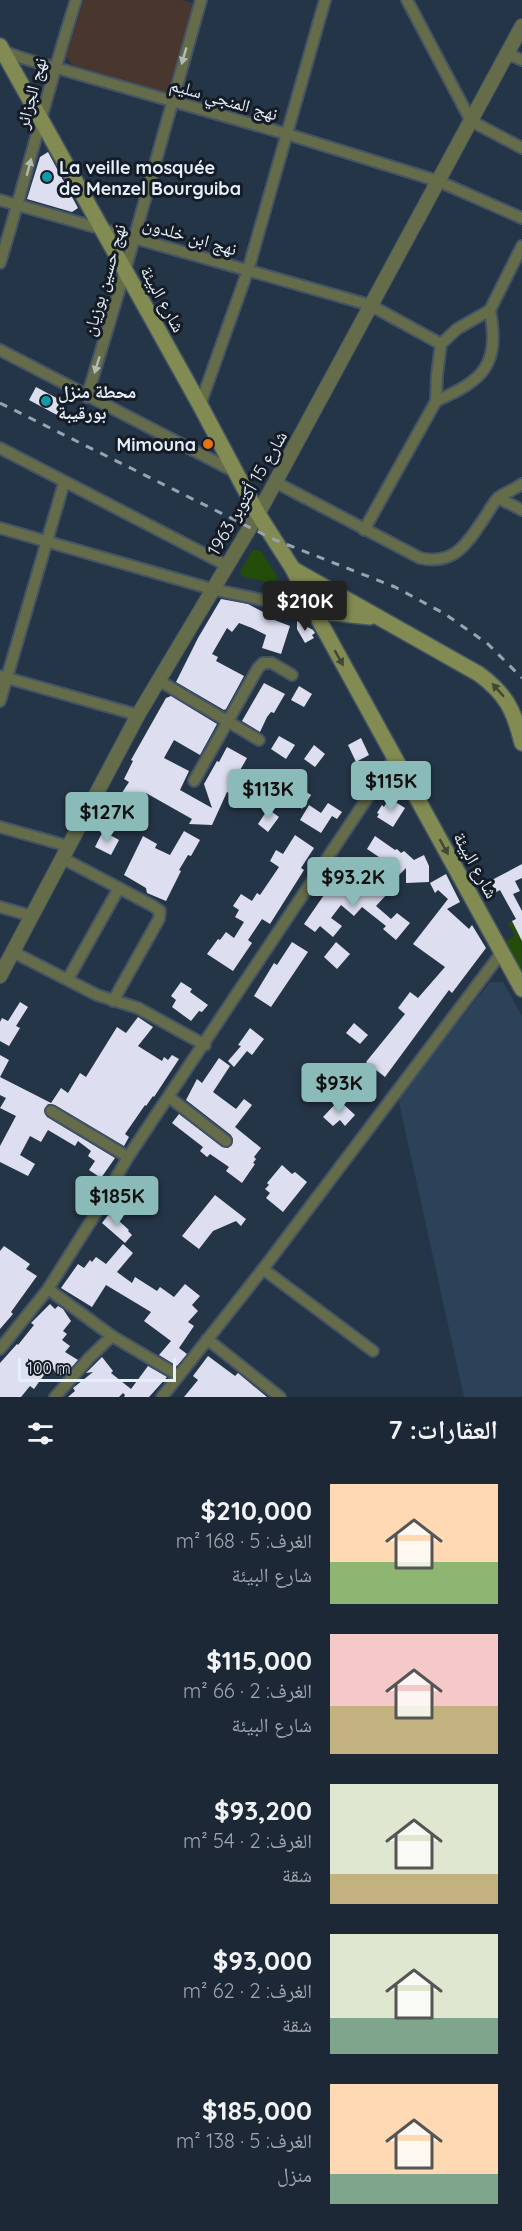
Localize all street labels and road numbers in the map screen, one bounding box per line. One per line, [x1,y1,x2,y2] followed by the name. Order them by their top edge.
[10,55,52,132] street label: نهج الجزائر
[166,73,281,129] street label: نهج المنجي سليم
[140,212,240,261] street label: نهج ابن خلدون
[77,221,132,339] street label: نهج حسين بوزيان
[135,262,191,336] street label: شارع البيئة
[202,427,292,559] street label: شارع 15 أكتوبر 1963
[448,828,504,902] street label: شارع البيئة

